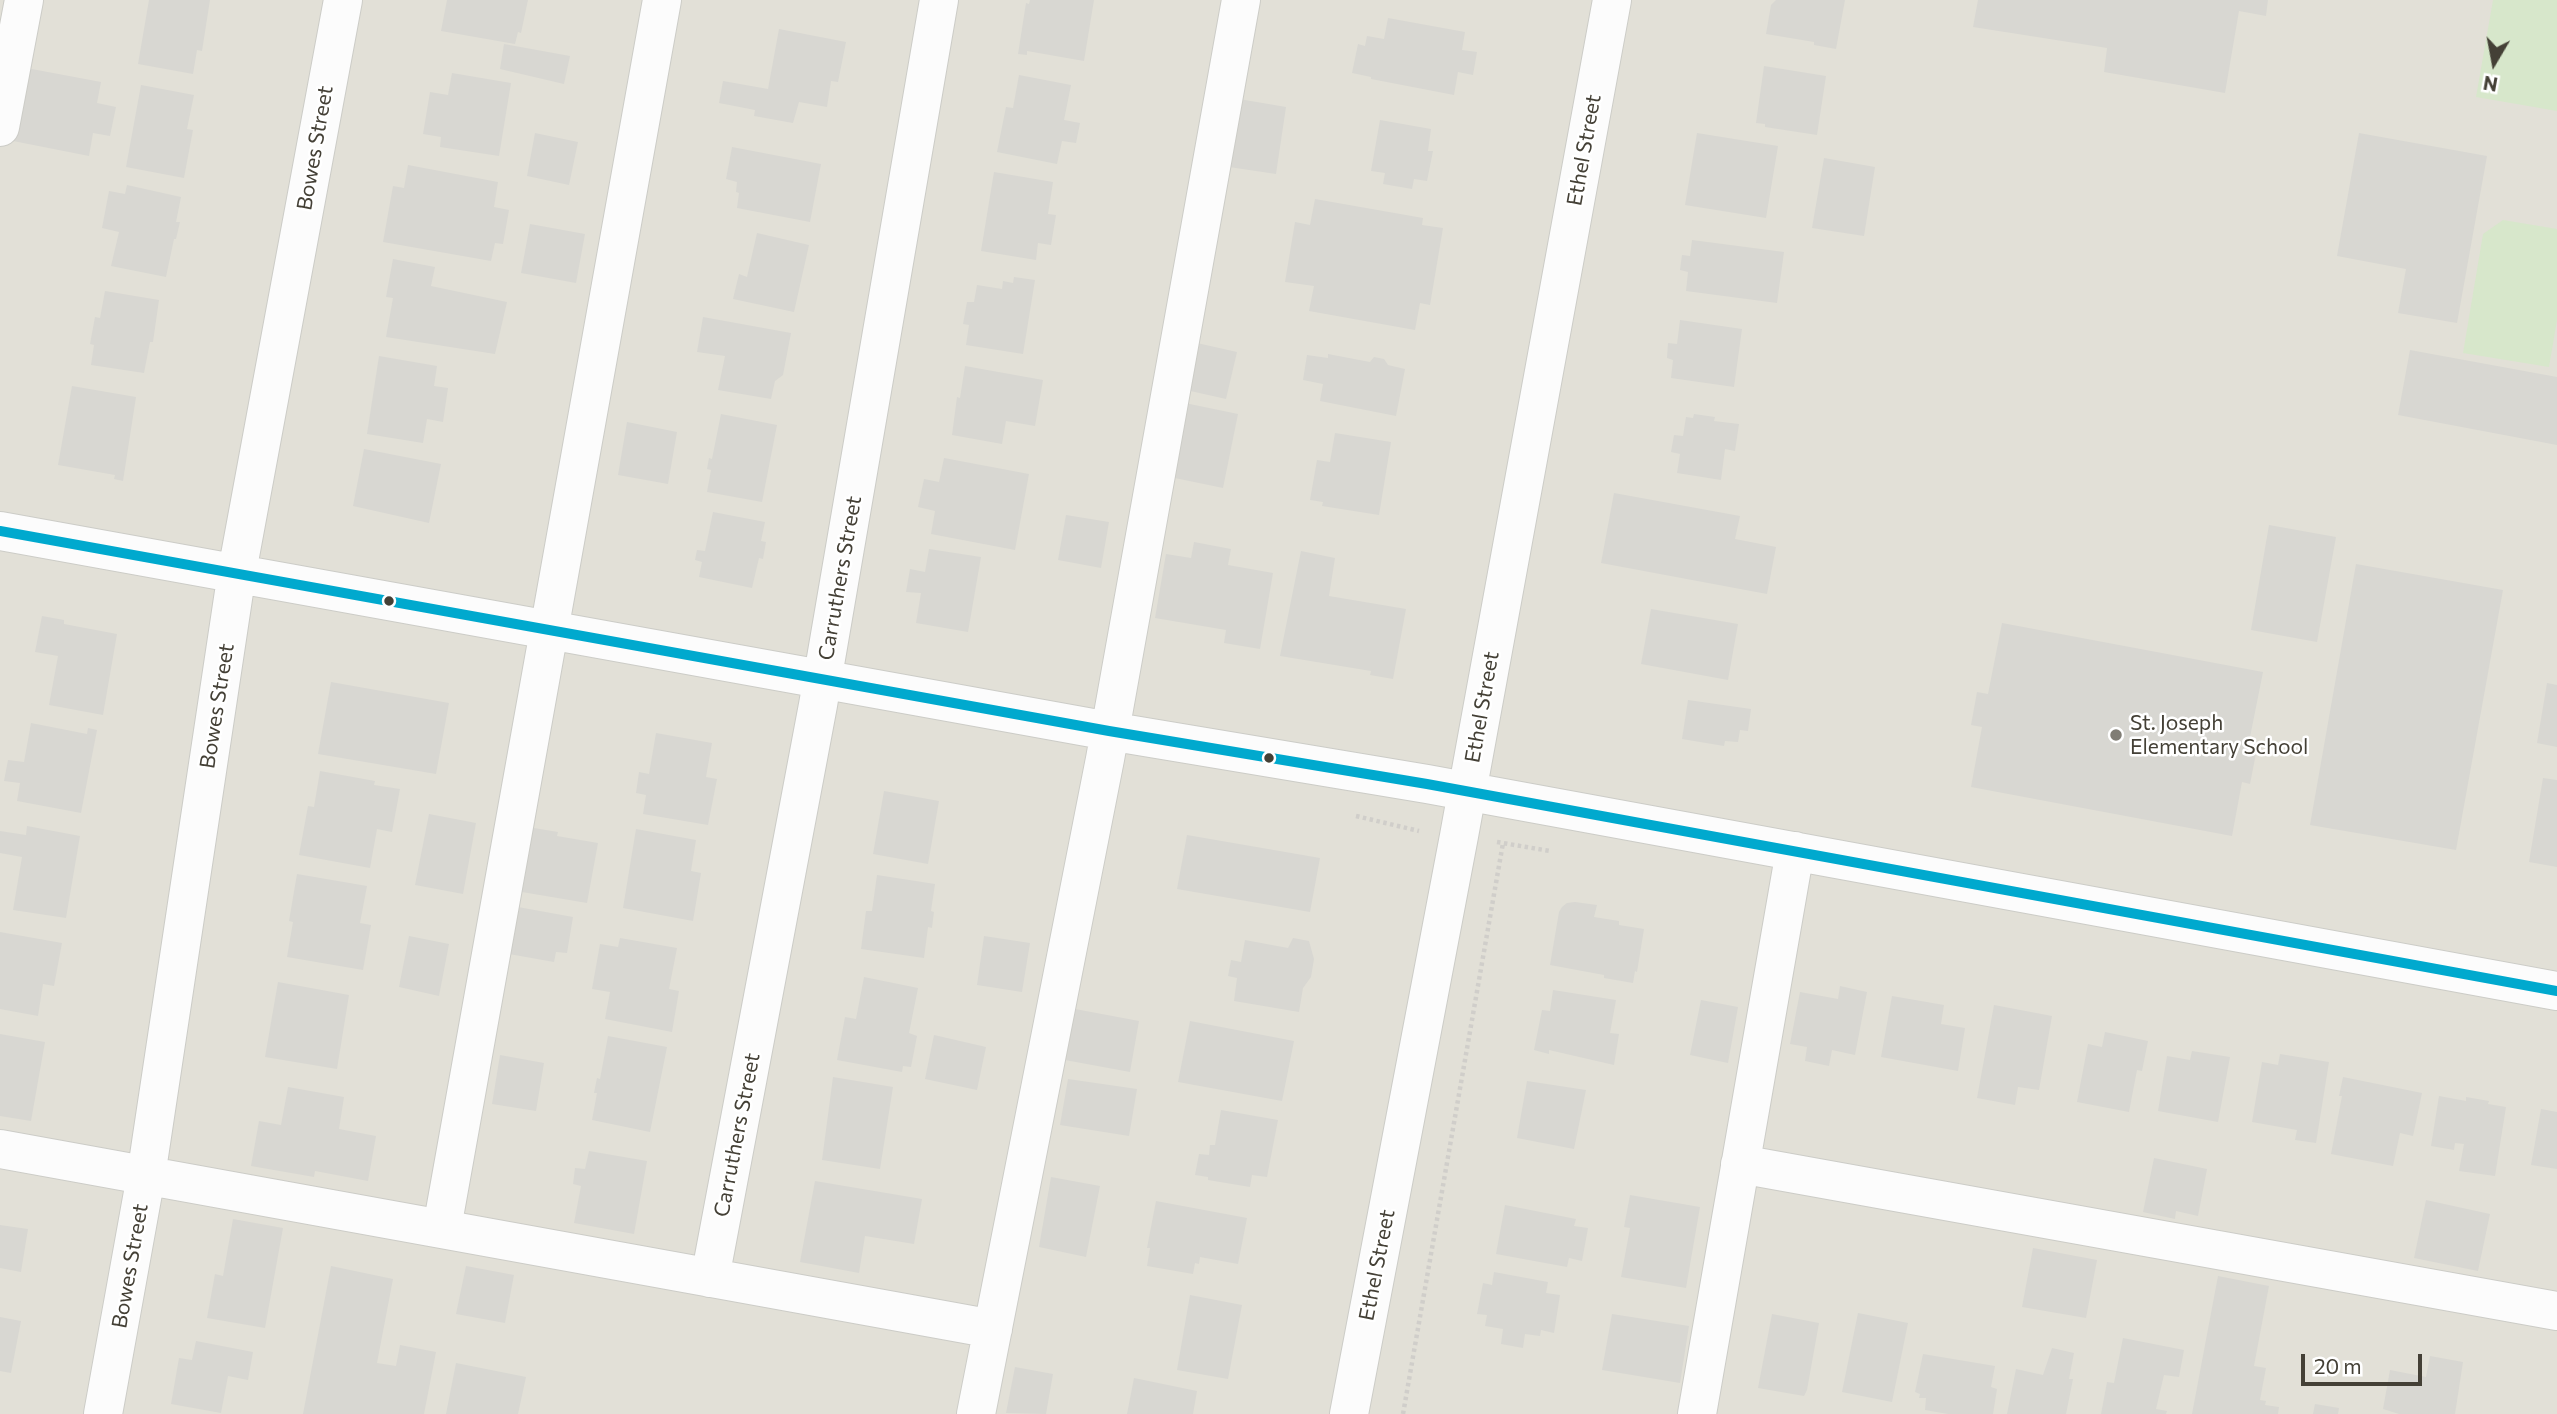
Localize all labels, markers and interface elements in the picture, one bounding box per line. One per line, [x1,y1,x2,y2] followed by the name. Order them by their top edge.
[2459,28,2529,98] north arrow
[2481,72,2499,97] text: N
[292,84,338,212] street label: Bowes Street
[1562,92,1606,208] street label: Ethel Street
[813,494,867,662] street label: Carruthers Street
[382,594,396,608] unlabelled marker
[195,642,239,770] street label: Bowes Street
[1460,649,1504,765] street label: Ethel Street
[2130,710,2308,760] place label: St. Joseph Elementary School
[2108,727,2124,743] marker: St. Joseph Elementary School
[1262,751,1276,765] unlabelled marker
[709,1051,765,1219] street label: Carruthers Street
[107,1202,153,1330] street label: Bowes Street
[1354,1207,1400,1323] street label: Ethel Street
[2305,1340,2426,1384] scale bar
[2314,1353,2362,1378] text: 20 m

